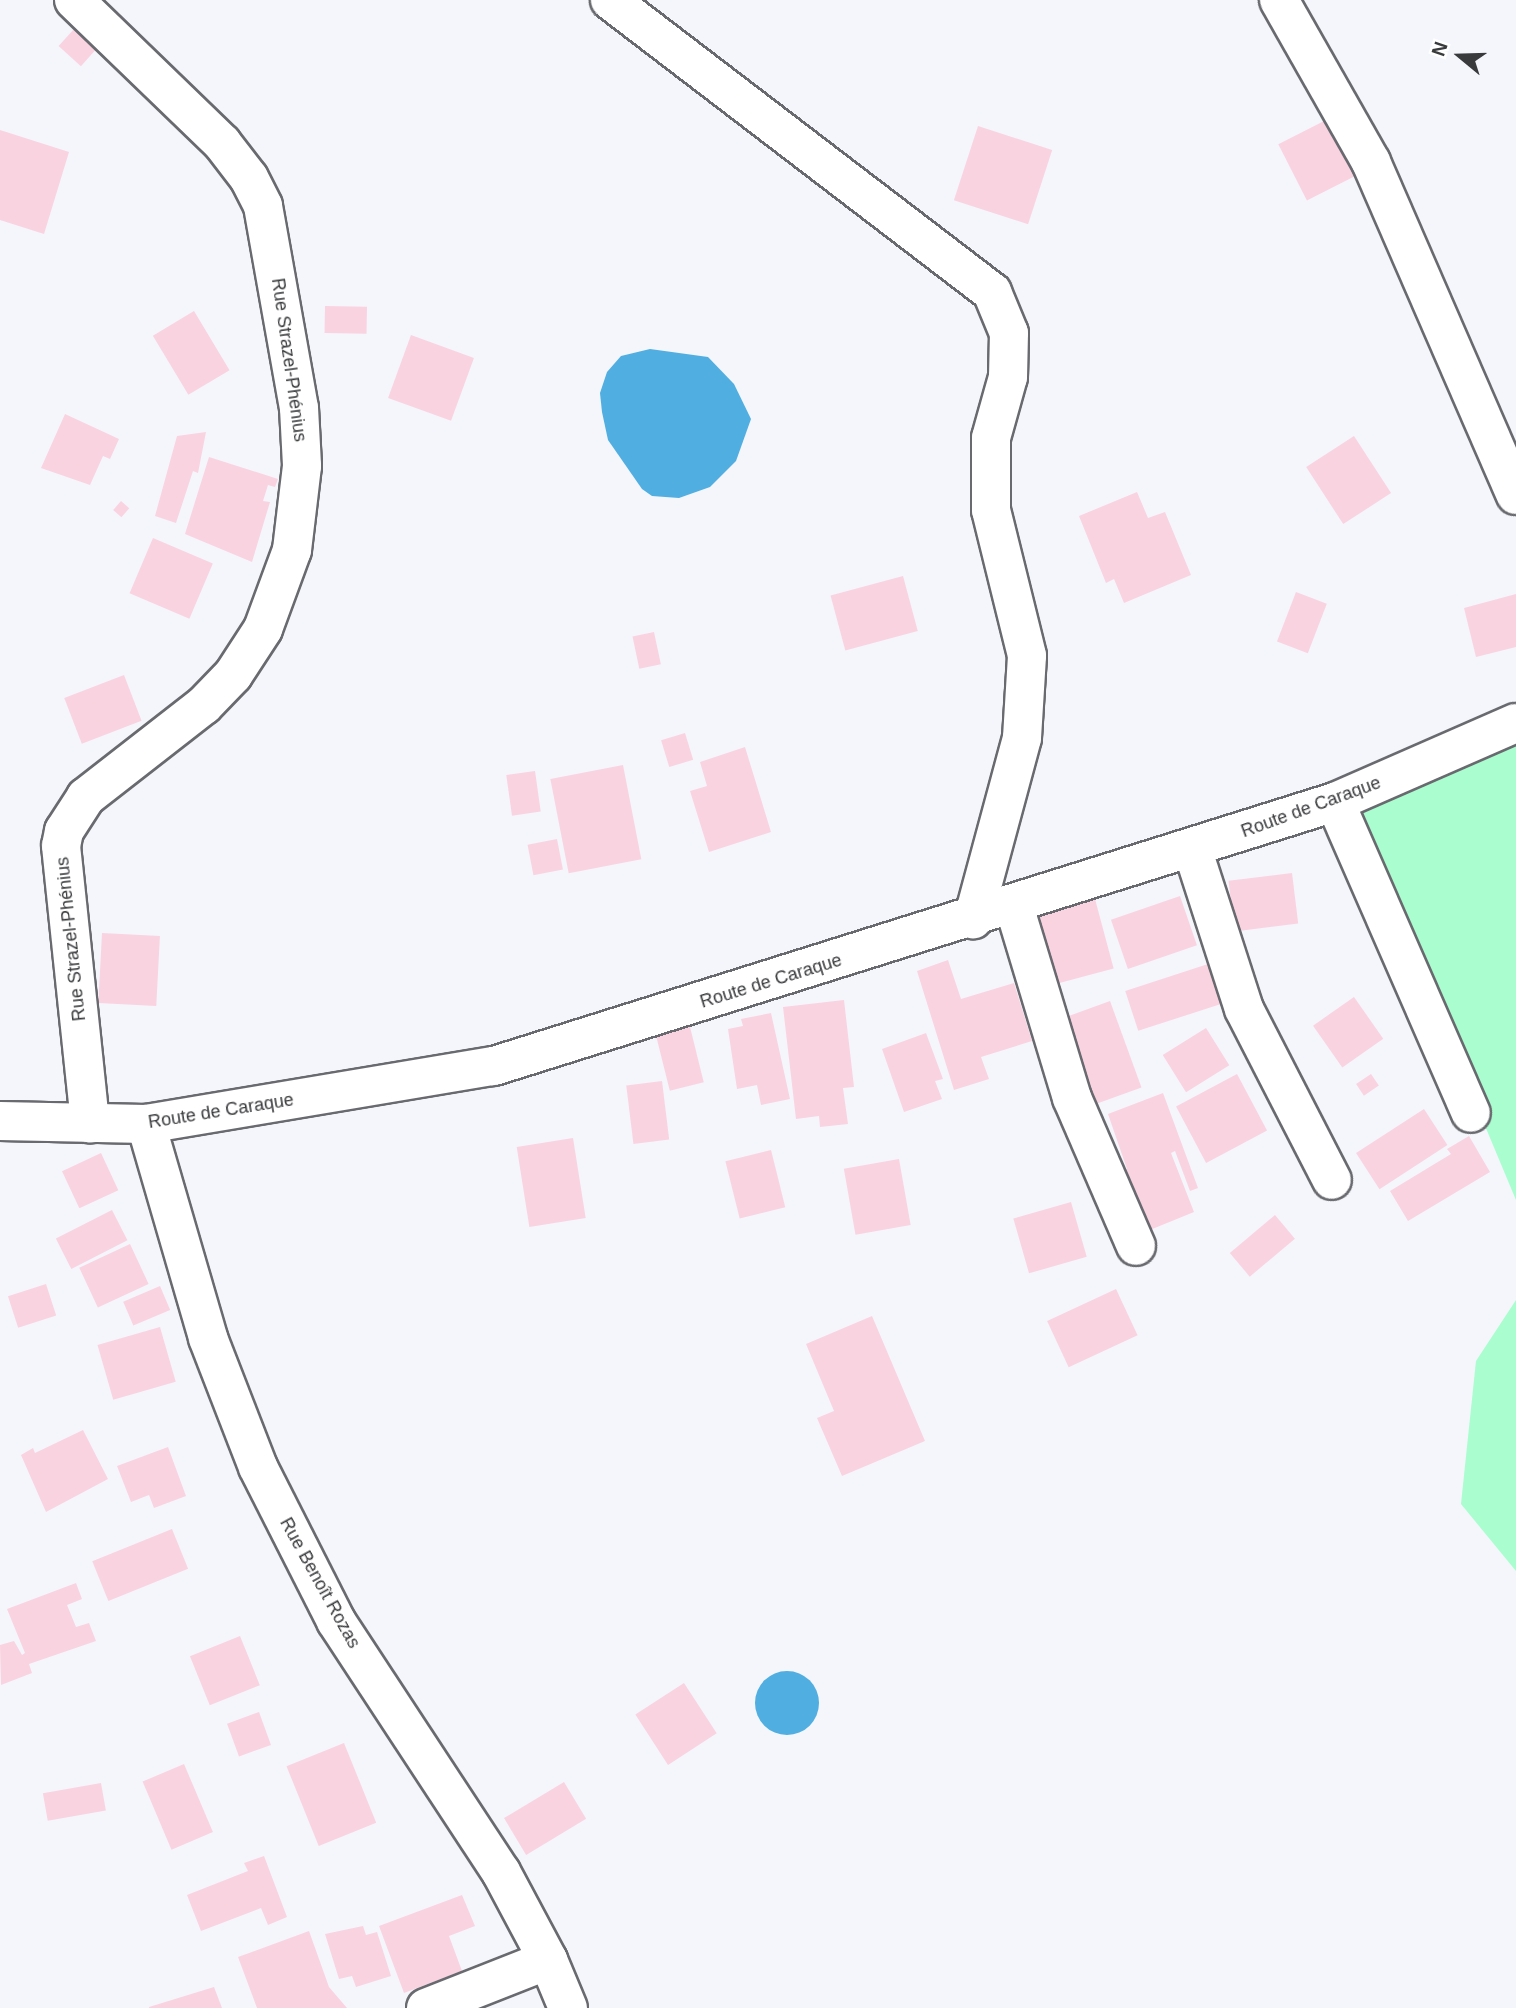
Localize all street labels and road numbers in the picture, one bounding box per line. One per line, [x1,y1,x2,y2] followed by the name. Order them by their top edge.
[267,277,311,443] street label: Rue Strazel-Phénius
[1238,772,1384,842] street label: Route de Caraque
[52,856,90,1022] street label: Rue Strazel-Phénius
[698,949,844,1013] street label: Route de Caraque
[147,1089,295,1133] street label: Route de Caraque
[275,1514,365,1652] street label: Rue Benoît Rozas

